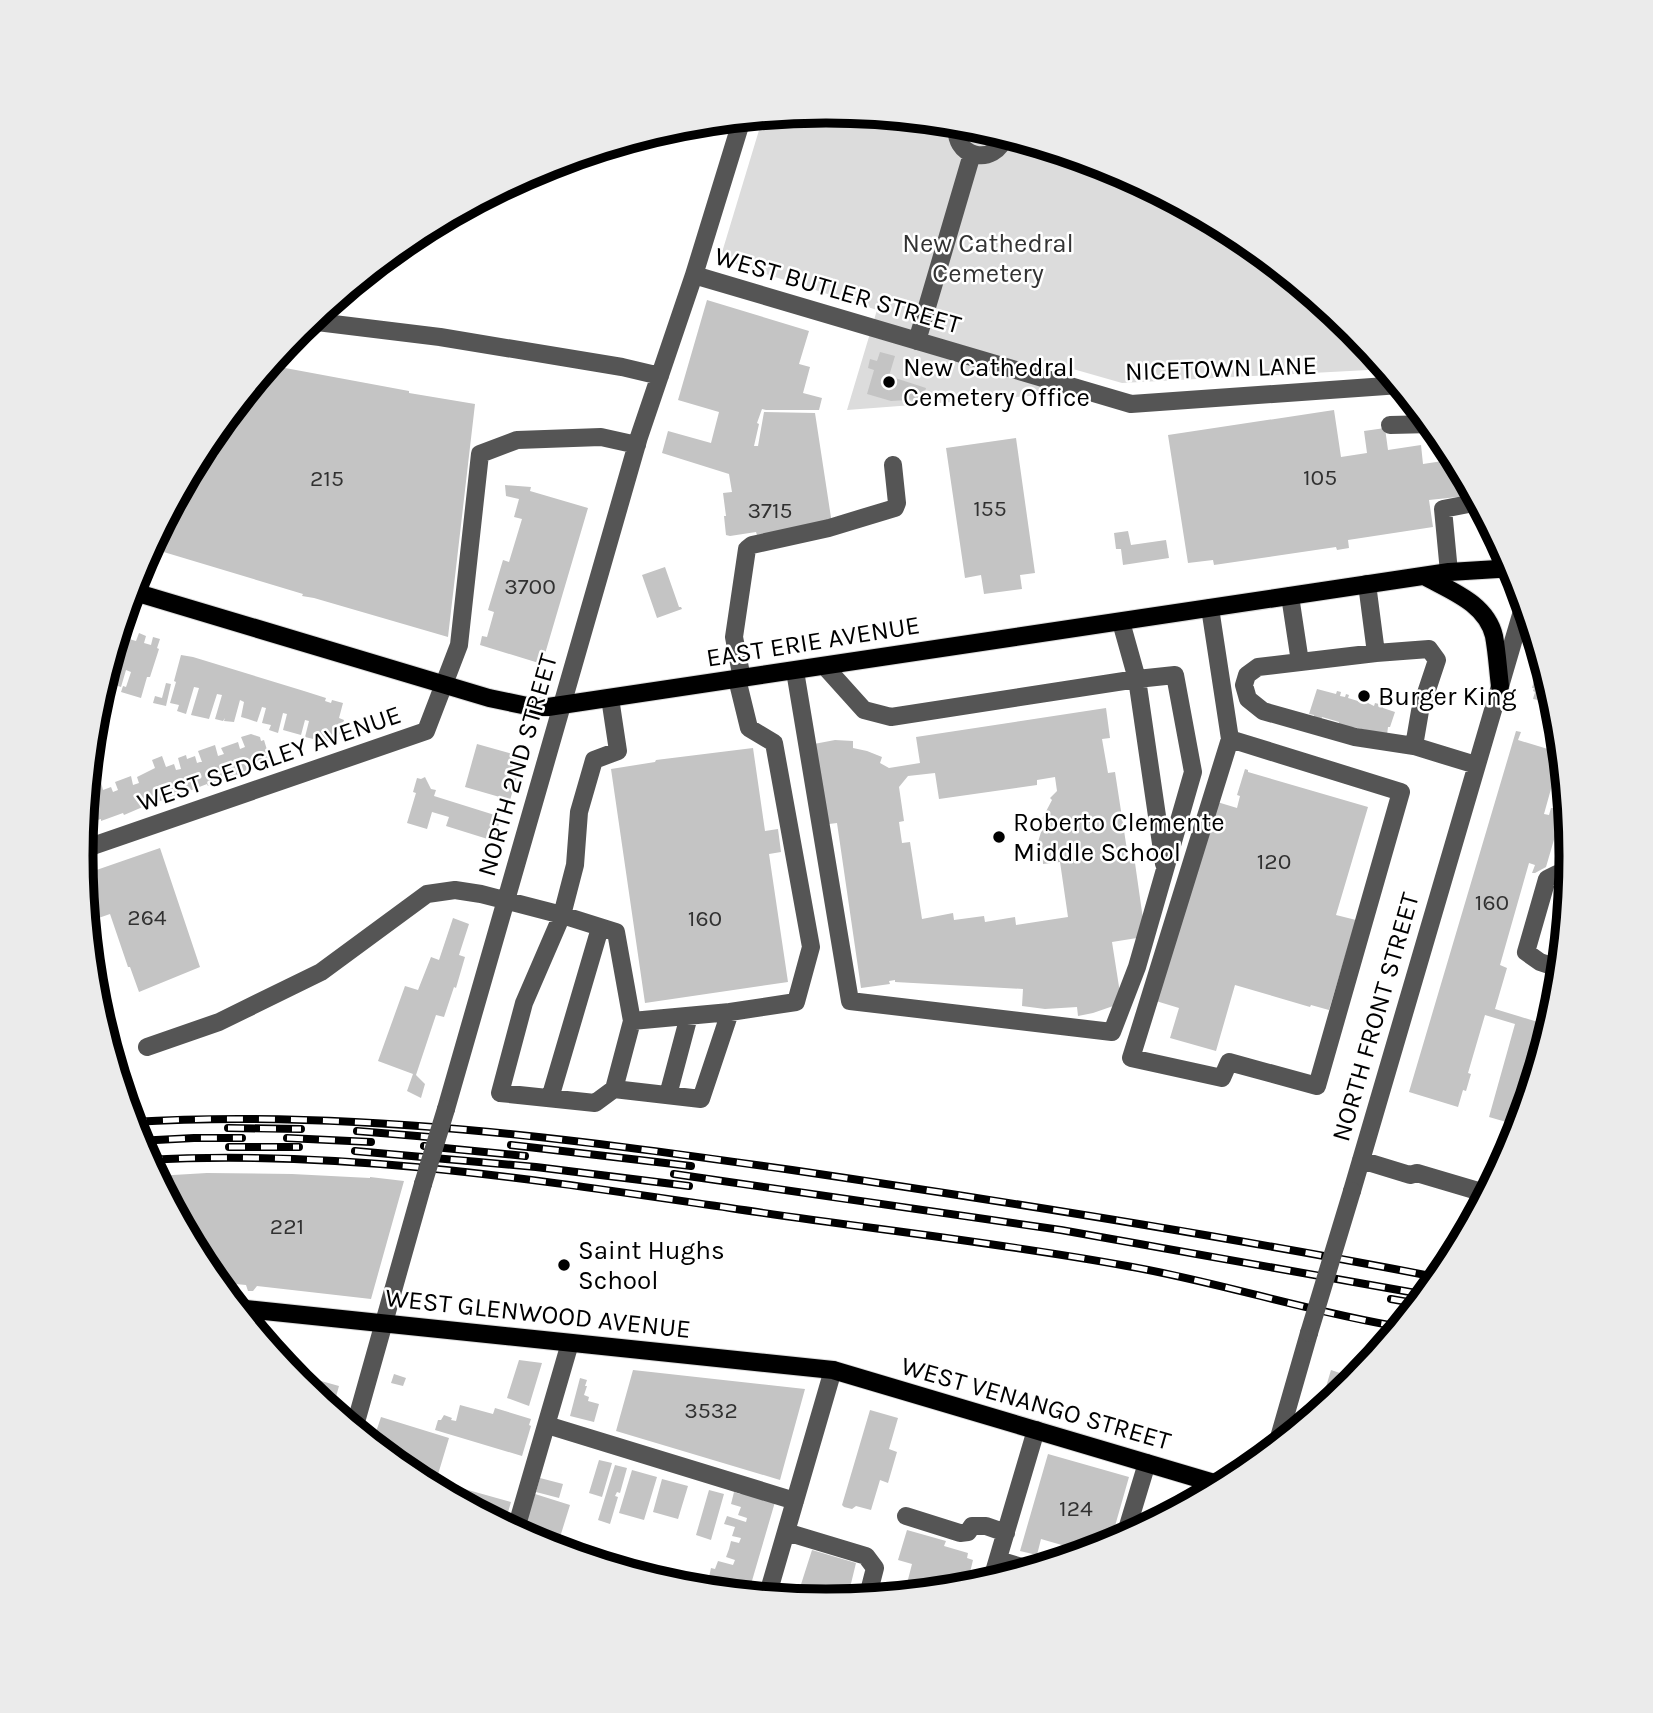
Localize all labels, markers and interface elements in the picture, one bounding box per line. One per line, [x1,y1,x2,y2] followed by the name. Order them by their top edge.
[902,228,1074,289] park label: New Cathedral Cemetery
[711,240,965,340] street label: WEST BUTLER STREET
[1124,350,1318,387] street label: NICETOWN LANE
[903,352,1090,413] place label: New Cathedral Cemetery Office
[881,374,897,390] marker: New Cathedral Cemetery Office
[1303,464,1337,491] house number: 105
[310,465,344,492] house number: 215
[973,495,1007,522] house number: 155
[748,497,792,524] house number: 3715
[504,573,556,600] house number: 3700
[704,609,922,674] street label: EAST ERIE AVENUE
[471,650,564,880] street label: NORTH 2ND STREET
[1378,681,1517,712] place label: Burger King
[1356,688,1372,704] marker: Burger King
[133,699,405,818] street label: WEST SEDGLEY AVENUE
[1013,807,1225,868] place label: Roberto Clemente Middle School
[991,829,1007,845] marker: Roberto Clemente Middle School
[1257,848,1291,875] house number: 120
[1325,889,1426,1145] street label: NORTH FRONT STREET
[1475,889,1509,916] house number: 160
[127,904,167,931] house number: 264
[688,905,722,932] house number: 160
[270,1213,304,1240] house number: 221
[578,1235,725,1296] place label: Saint Hughs School
[556,1257,572,1273] marker: Saint Hughs School
[384,1282,692,1345] street label: WEST GLENWOOD AVENUE
[897,1350,1174,1457] street label: WEST VENANGO STREET
[684,1397,738,1424] house number: 3532
[1059,1495,1093,1522] house number: 124

